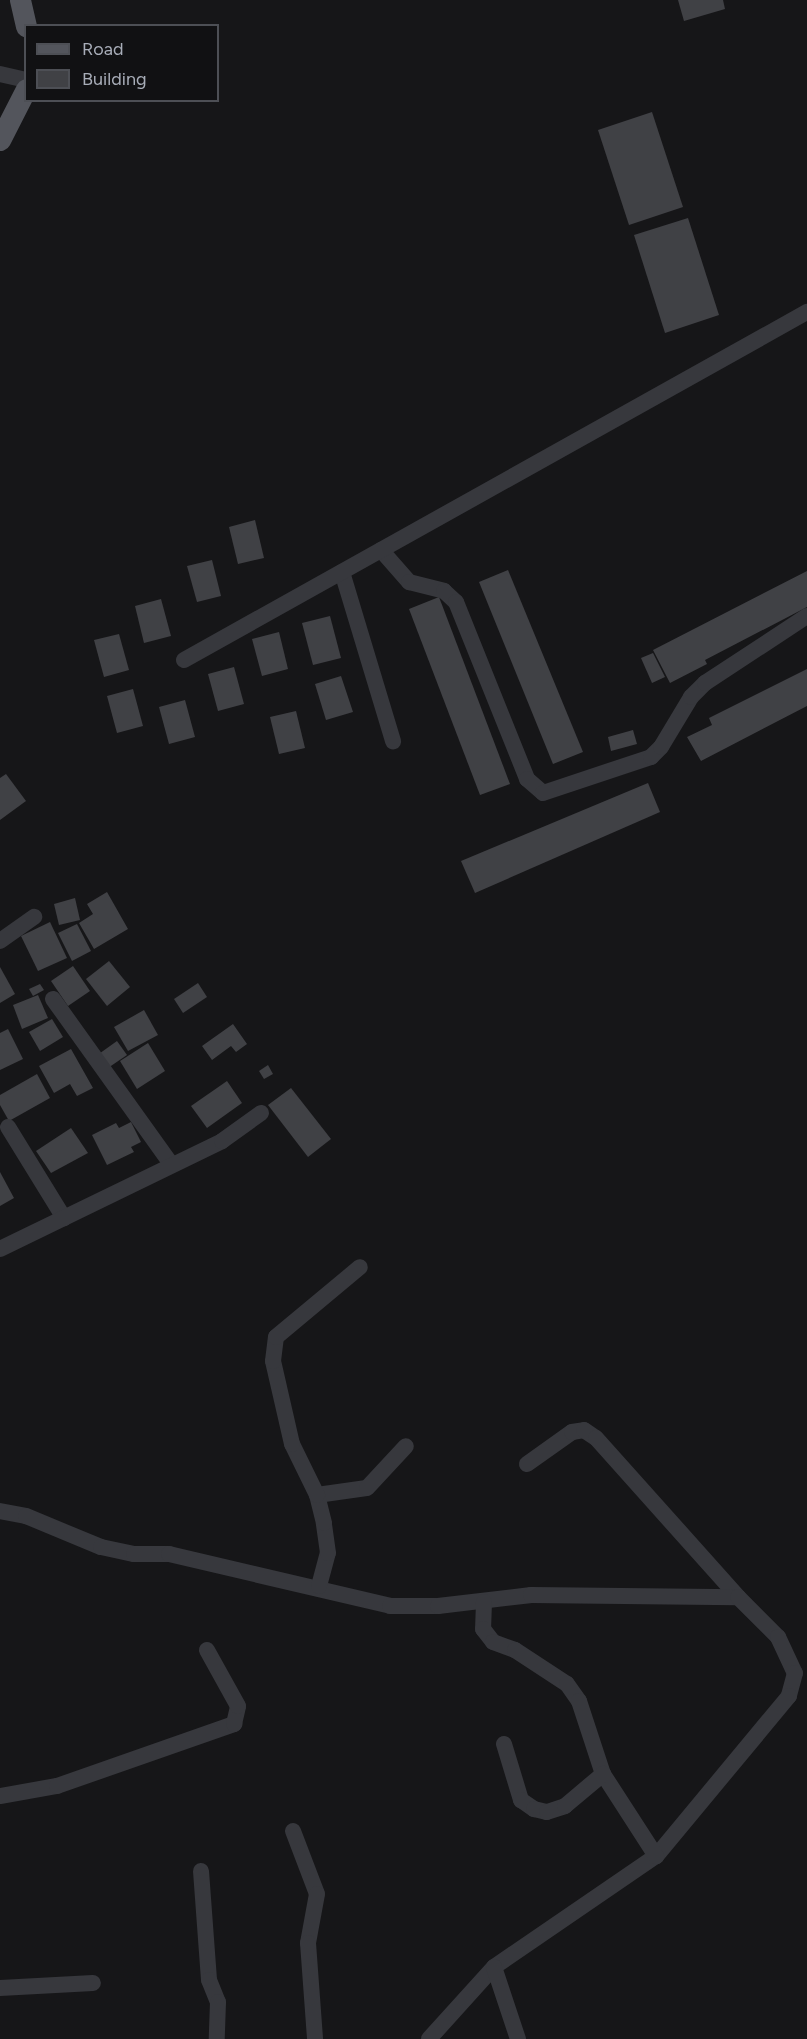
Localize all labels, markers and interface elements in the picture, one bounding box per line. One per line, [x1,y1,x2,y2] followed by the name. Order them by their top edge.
[24,24,219,102] legend
[82,38,123,60] text: Road
[82,68,147,90] text: Building

